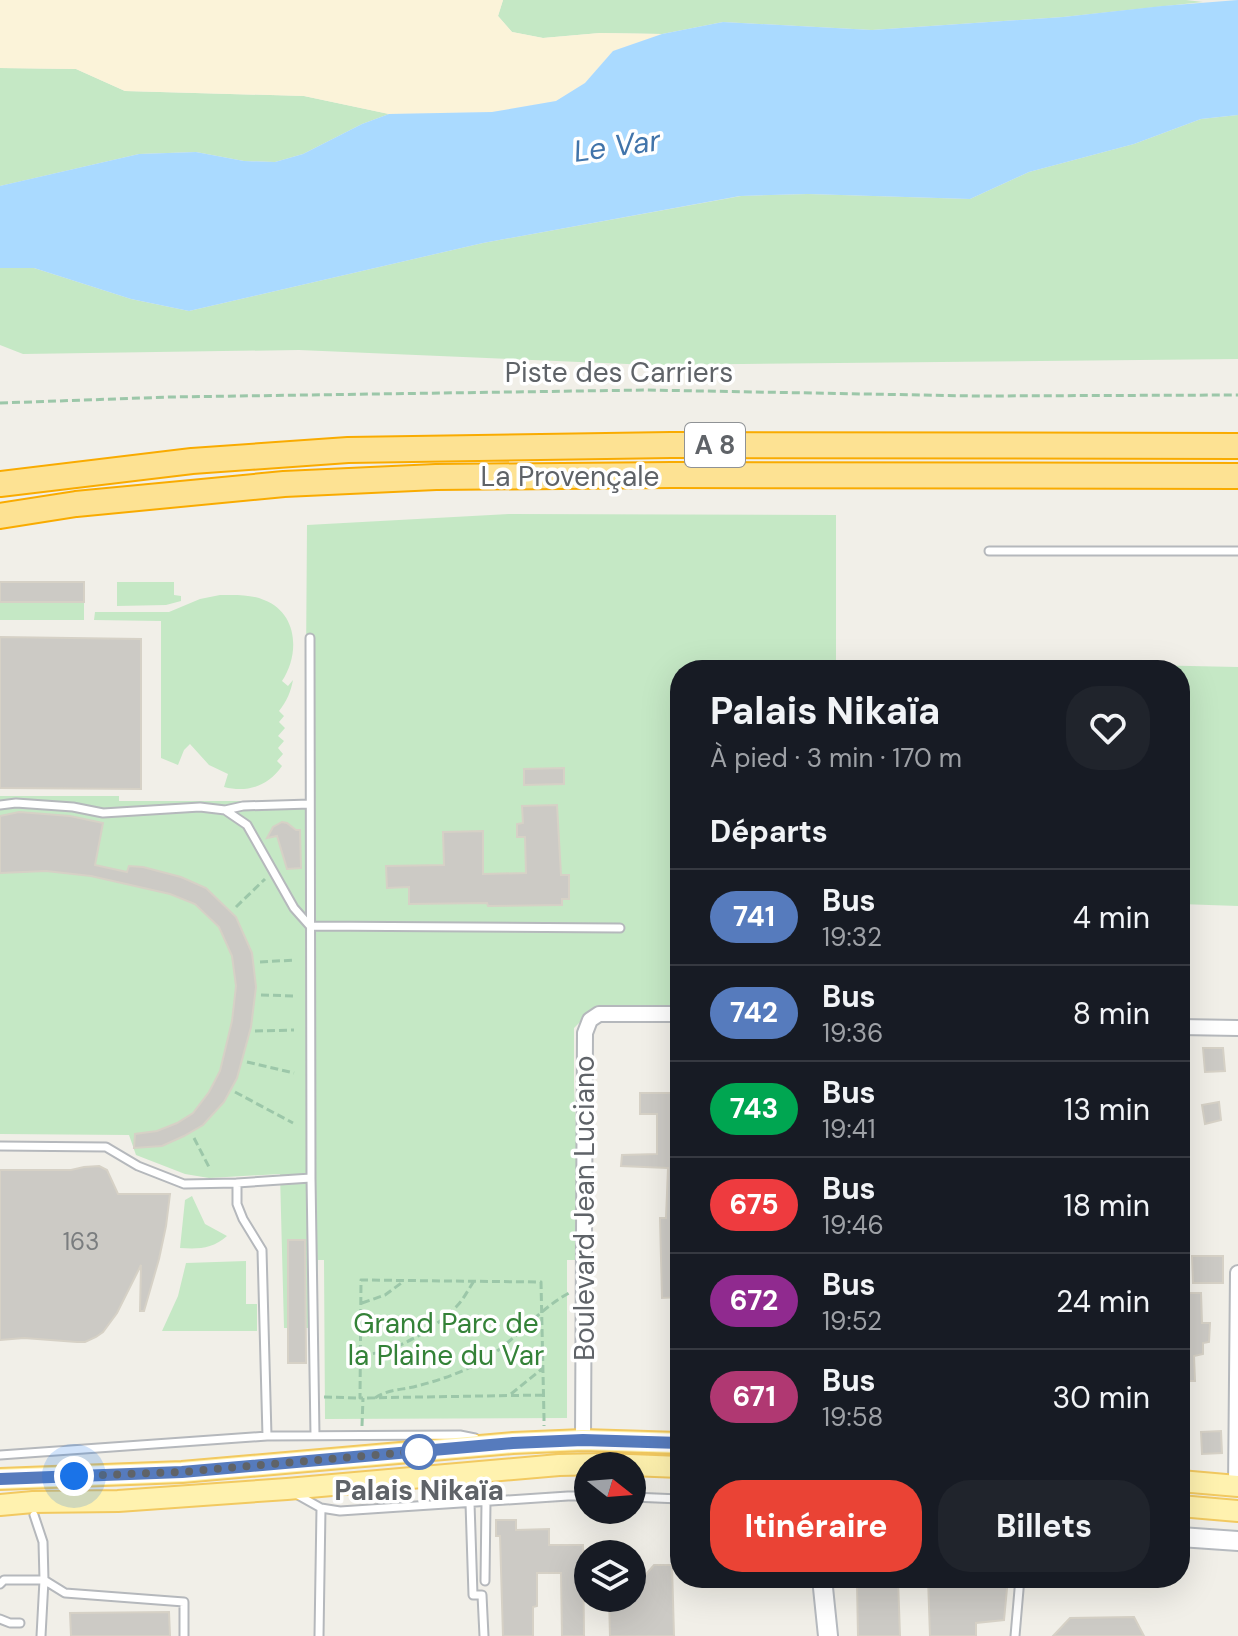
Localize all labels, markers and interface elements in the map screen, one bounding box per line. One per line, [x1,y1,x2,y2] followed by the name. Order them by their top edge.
[571,120,664,171] water label: Le Var
[505,354,733,391] street label: Piste des Carriers
[685,423,745,467] road number: A 8
[481,458,659,495] street label: La Provençale
[710,686,940,736] text: Palais Nikaïa
[1066,686,1150,770] button: heart
[710,741,962,775] text: À pied · 3 min · 170 m
[710,812,828,851] text: Départs
[822,881,876,920] text: Bus
[733,898,775,935] text: 741
[1073,898,1150,937] text: 4 min
[822,920,882,954] text: 19:32
[822,977,876,1016] text: Bus
[730,994,778,1031] text: 742
[1073,994,1150,1033] text: 8 min
[822,1016,883,1050] text: 19:36
[566,1055,603,1361] street label: Boulevard Jean Luciano
[822,1073,876,1112] text: Bus
[730,1090,778,1127] text: 743
[1064,1090,1150,1129] text: 13 min
[822,1112,876,1146] text: 19:41
[822,1169,876,1208] text: Bus
[729,1186,779,1223] text: 675
[1063,1186,1150,1225] text: 18 min
[822,1208,884,1242] text: 19:46
[63,1226,99,1257] house number: 163
[822,1265,876,1304] text: Bus
[730,1282,778,1319] text: 672
[1056,1282,1150,1321] text: 24 min
[822,1304,882,1338] text: 19:52
[348,1305,544,1374] park label: Grand Parc de la Plaine du Var
[822,1361,876,1400] text: Bus
[732,1378,776,1415] text: 671
[1053,1378,1150,1417] text: 30 min
[822,1400,883,1434] text: 19:58
[402,1435,436,1469] marker: Palais Nikaïa
[574,1452,646,1524] north arrow
[574,1452,646,1612] map controls
[54,1456,94,1496] your location
[334,1472,504,1509] place label: Palais Nikaïa
[710,1480,922,1572] button: Itinéraire
[938,1480,1150,1572] button: Billets
[574,1540,646,1612] button: layers

